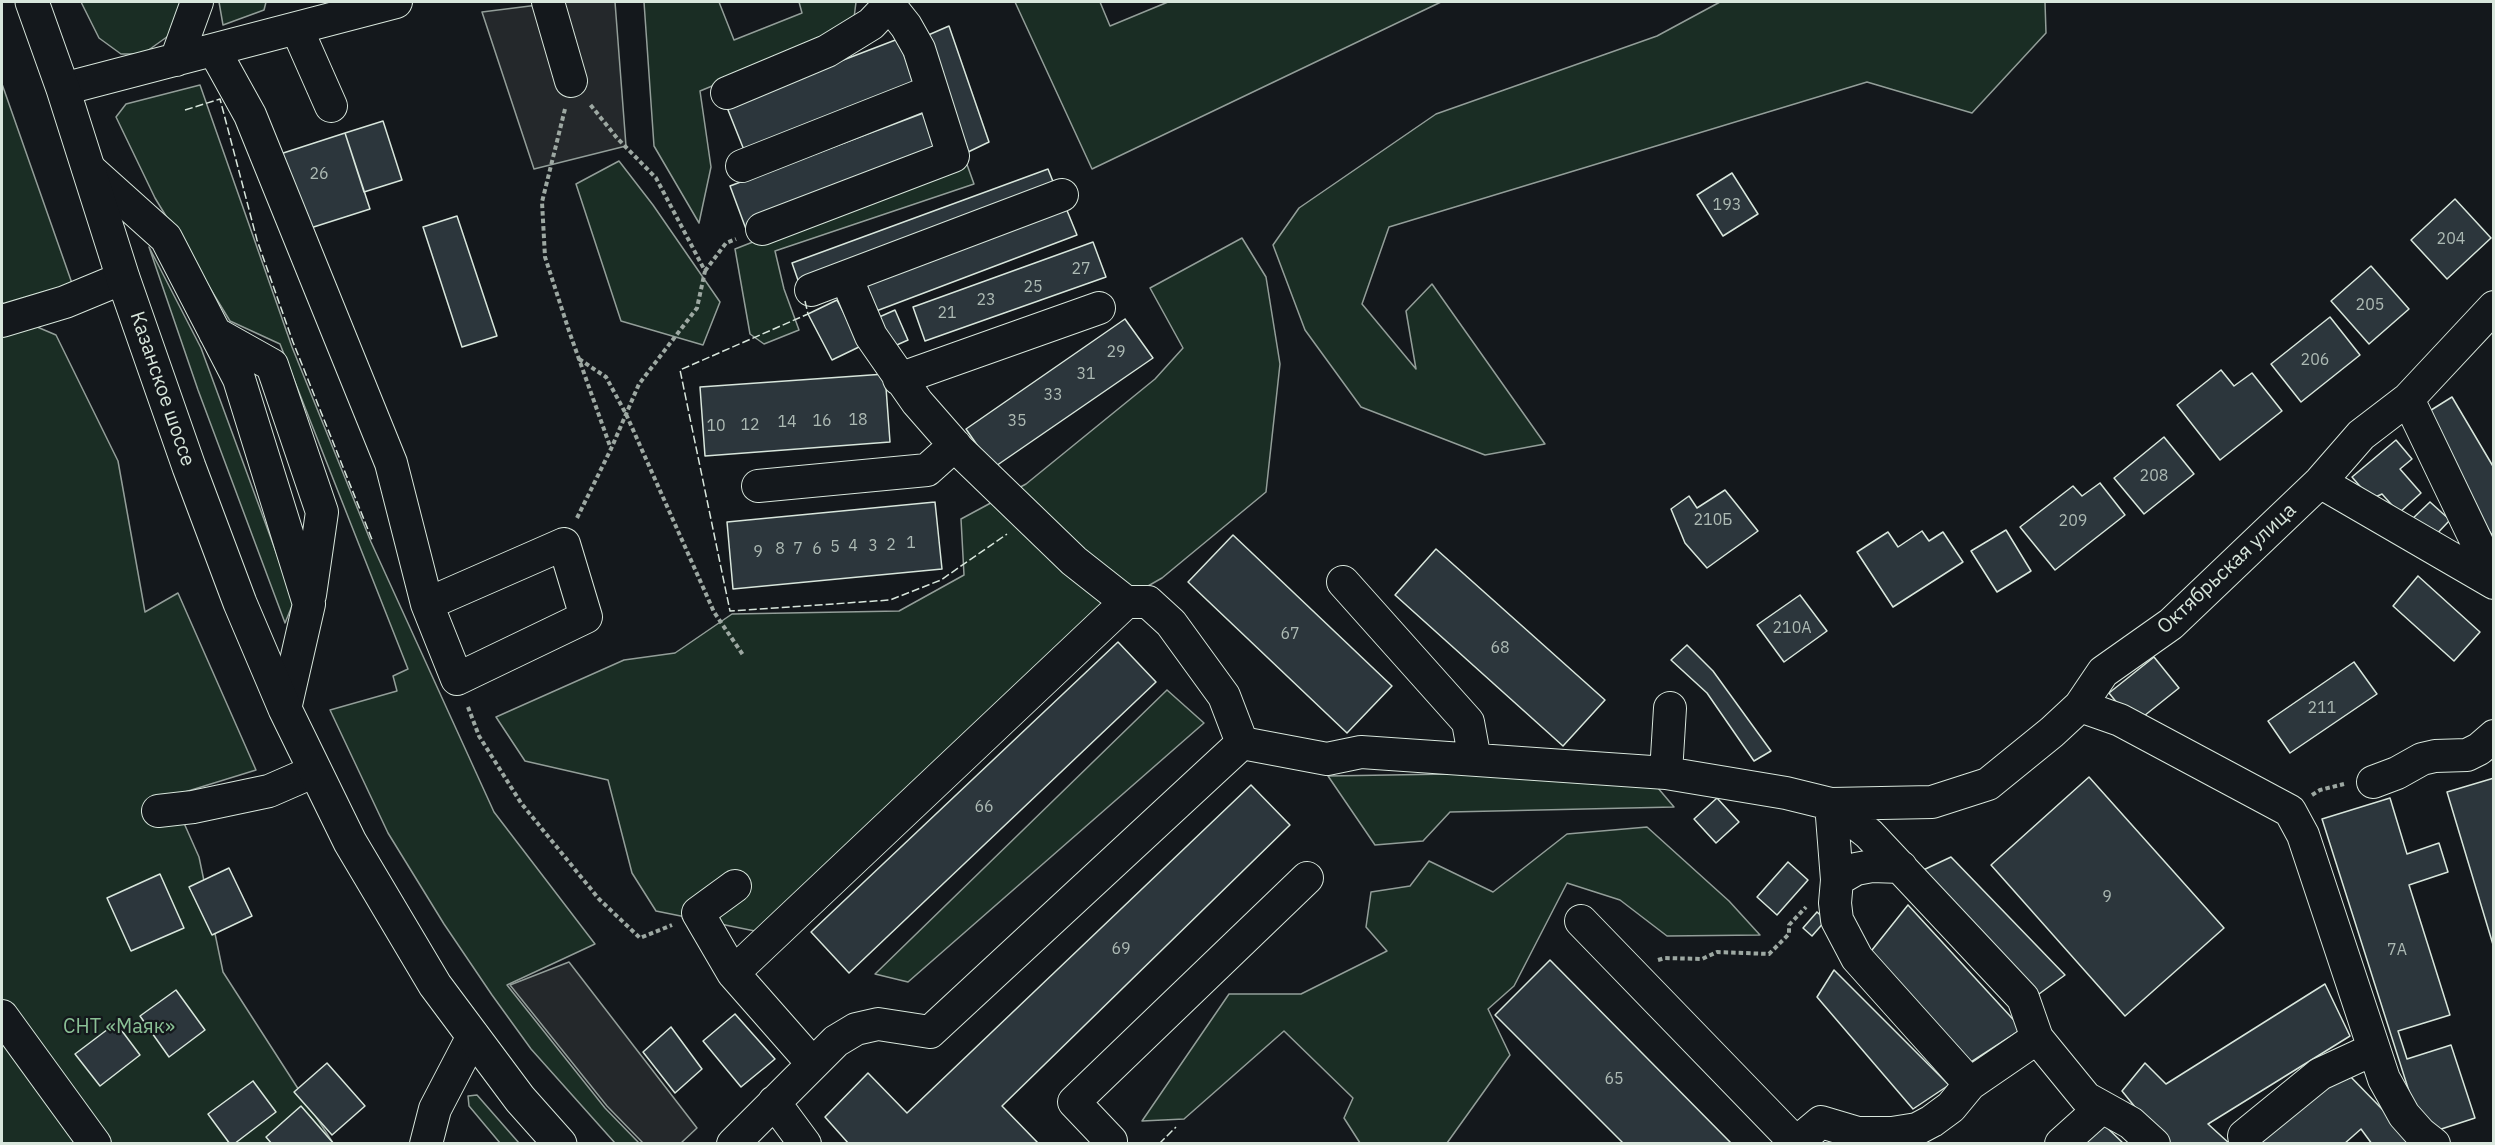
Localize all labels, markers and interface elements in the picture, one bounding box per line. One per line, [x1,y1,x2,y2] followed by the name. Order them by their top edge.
[309,164,329,184] house number: 26
[1713,195,1741,215] house number: 193
[2437,229,2465,249] house number: 204
[1071,259,1091,279] house number: 27
[1023,277,1043,297] house number: 25
[976,290,996,310] house number: 23
[2356,295,2384,315] house number: 205
[937,303,957,323] house number: 21
[124,309,200,469] street label: Казанское шоссе
[1106,342,1126,362] house number: 29
[2301,350,2329,370] house number: 206
[1076,364,1096,384] house number: 31
[1043,385,1063,405] house number: 33
[848,410,868,430] house number: 18
[812,411,832,431] house number: 16
[1007,411,1027,431] house number: 35
[777,412,797,432] house number: 14
[740,415,760,435] house number: 12
[706,416,726,436] house number: 10
[2140,466,2168,486] house number: 208
[2153,499,2301,639] street label: Октябрьская улица
[1694,510,1732,530] house number: 210Б
[2059,511,2087,531] house number: 209
[906,533,916,553] house number: 1
[886,535,896,555] house number: 2
[848,536,858,556] house number: 4
[868,536,878,556] house number: 3
[830,537,840,557] house number: 5
[775,539,785,559] house number: 8
[793,539,803,559] house number: 7
[812,539,822,559] house number: 6
[753,542,763,562] house number: 9
[1772,618,1812,638] house number: 210А
[1280,624,1300,644] house number: 67
[1490,638,1510,658] house number: 68
[2308,698,2336,718] house number: 211
[974,797,994,817] house number: 66
[2102,887,2112,907] house number: 9
[1111,939,1131,959] house number: 69
[2387,940,2407,960] house number: 7А
[63,1015,175,1039] park label: СНТ «Маяк»
[1604,1069,1624,1089] house number: 65

